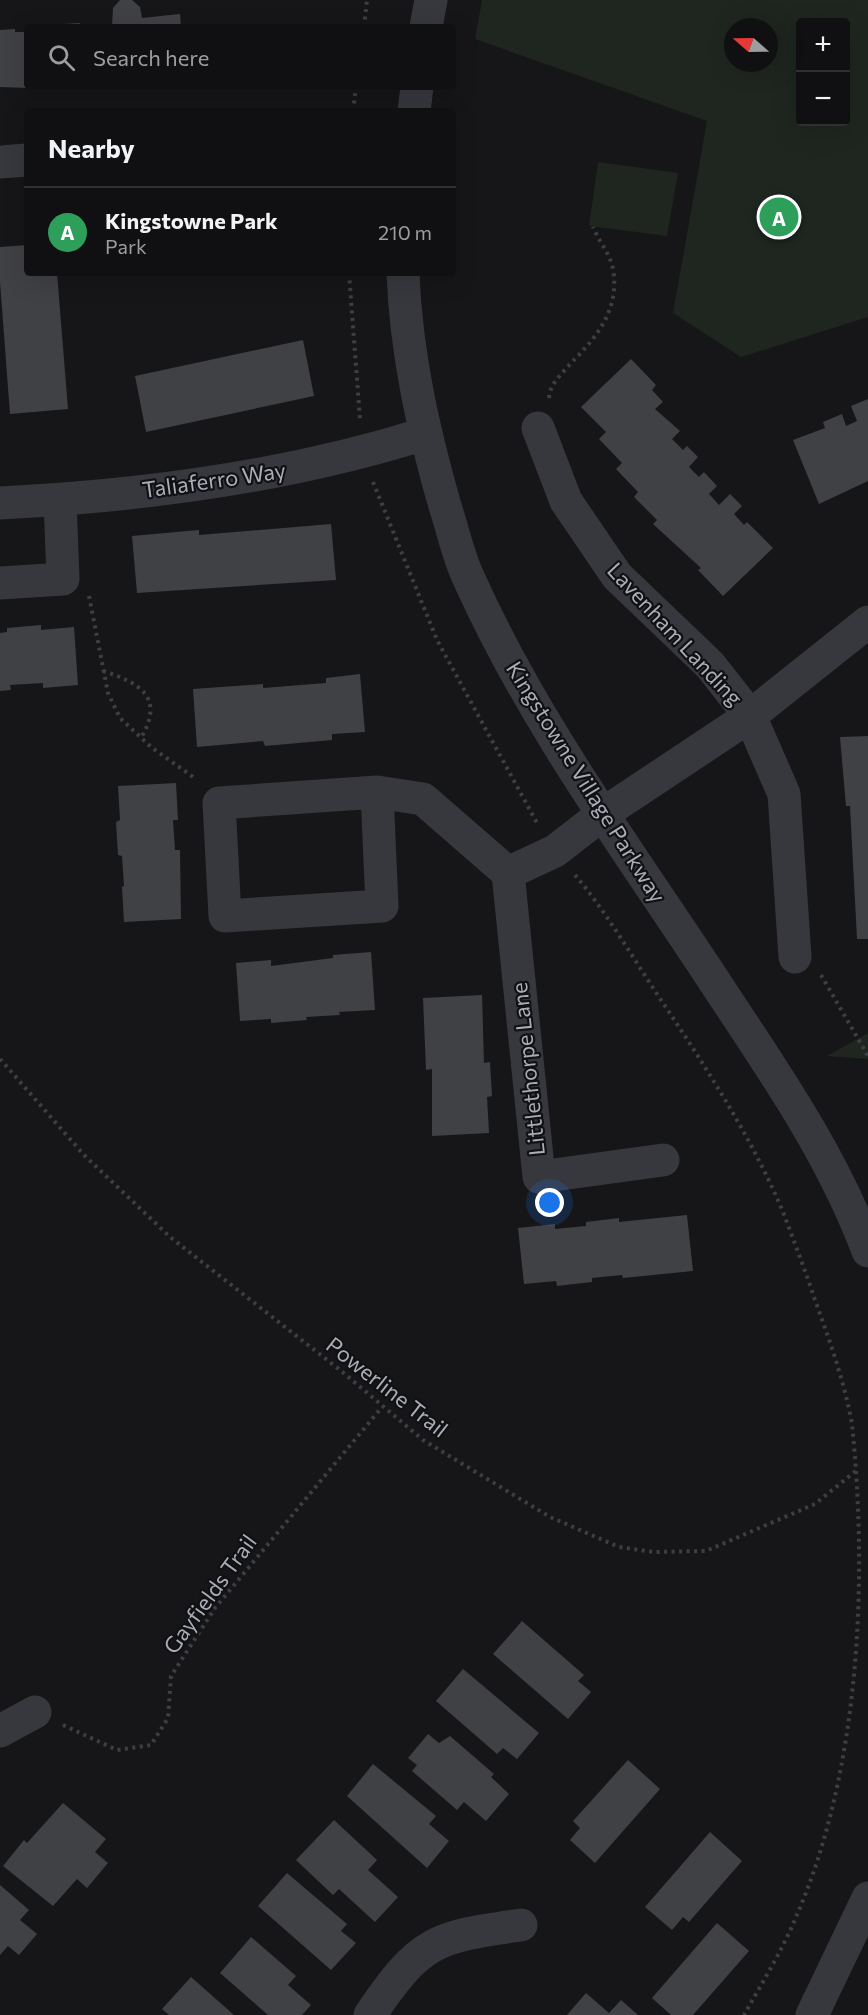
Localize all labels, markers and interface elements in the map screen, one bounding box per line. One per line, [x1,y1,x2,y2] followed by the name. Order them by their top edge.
[724,18,778,72] north arrow
[796,18,850,126] map controls
[796,18,850,72] button: +
[24,24,456,90] search box
[45,41,78,74] icon: search
[93,44,209,71] text: Search here
[796,72,850,126] button: −
[48,132,135,163] text: Nearby
[760,194,798,240] pin: A
[105,207,278,234] text: Kingstowne Park
[60,220,75,244] text: A
[378,220,432,244] text: 210 m
[105,234,147,258] text: Park
[140,456,287,503] street label: Taliaferro Way
[602,556,749,711] street label: Lavenham Landing
[501,656,672,907] street label: Kingstowne Village Parkway
[505,981,550,1157] street label: Littlethorpe Lane
[535,1188,564,1217] your location
[321,1331,454,1443] street label: Powerline Trail
[157,1529,262,1659] street label: Gayfields Trail

